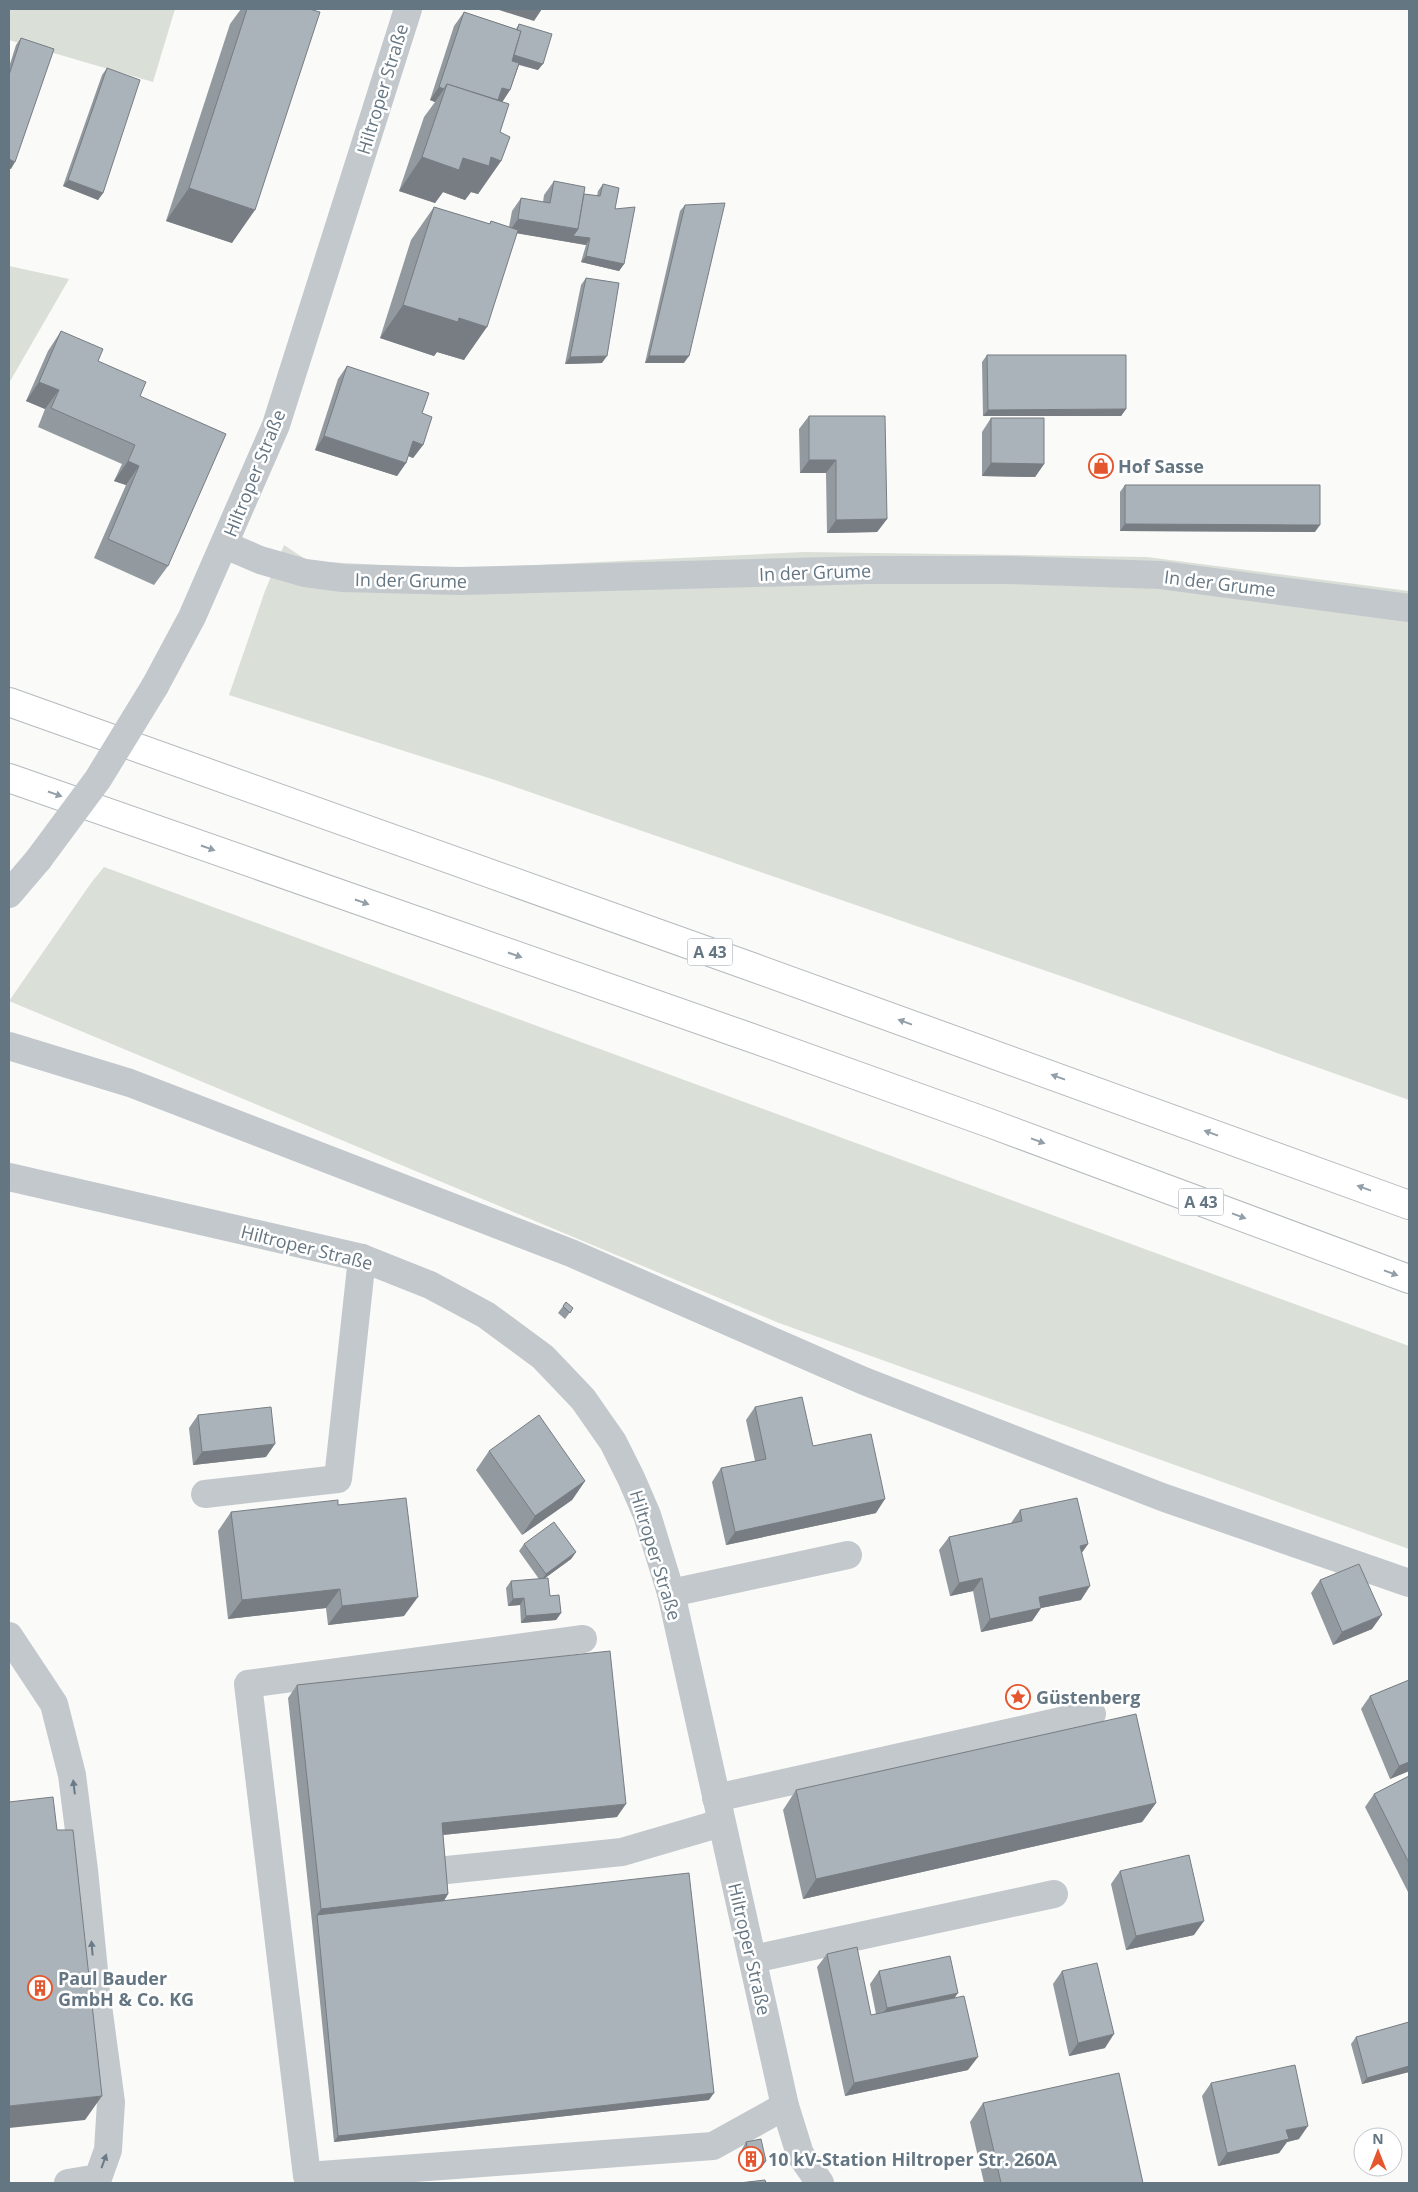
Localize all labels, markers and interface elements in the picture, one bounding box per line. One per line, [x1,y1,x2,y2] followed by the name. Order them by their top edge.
[351,21,413,157] street label: Hiltroper Straße
[218,406,290,540] street label: Hiltroper Straße
[1088,453,1114,479] shop icon: Hof Sasse
[1118,454,1204,478] place label: Hof Sasse
[759,558,871,586] street label: In der Grume
[1163,564,1277,602] street label: In der Grume
[355,567,467,593] street label: In der Grume
[48,790,63,798] one-way arrow
[201,844,216,852] one-way arrow
[354,898,369,906] one-way arrow
[688,939,732,966] road number: A 43
[508,951,523,959] one-way arrow
[897,1018,912,1026] one-way arrow
[1050,1073,1065,1081] one-way arrow
[1203,1129,1218,1137] one-way arrow
[1030,1138,1045,1145] one-way arrow
[1356,1184,1371,1191] one-way arrow
[1178,1188,1224,1216] road number: A 43
[1232,1212,1247,1220] one-way arrow
[239,1219,375,1275] street label: Hiltroper Straße
[1384,1270,1399,1277] one-way arrow
[625,1487,687,1623] street label: Hiltroper Straße
[1005,1684,1031,1710] place icon: Güstenberg
[1036,1685,1140,1709] place label: Güstenberg
[69,1778,77,1794] one-way arrow
[723,1880,777,2018] street label: Hiltroper Straße
[88,1940,96,1956] one-way arrow
[58,1966,194,2011] place label: Paul Bauder GmbH & Co. KG
[27,1975,53,2001] building icon: Paul Bauder GmbH & Co. KG
[1353,2127,1403,2177] north arrow
[1372,2129,1384,2148] text: N
[738,2146,764,2172] building icon: 10 kV-Station Hiltroper Str. 260A
[768,2147,1058,2171] place label: 10 kV-Station Hiltroper Str. 260A
[100,2153,108,2168] one-way arrow

